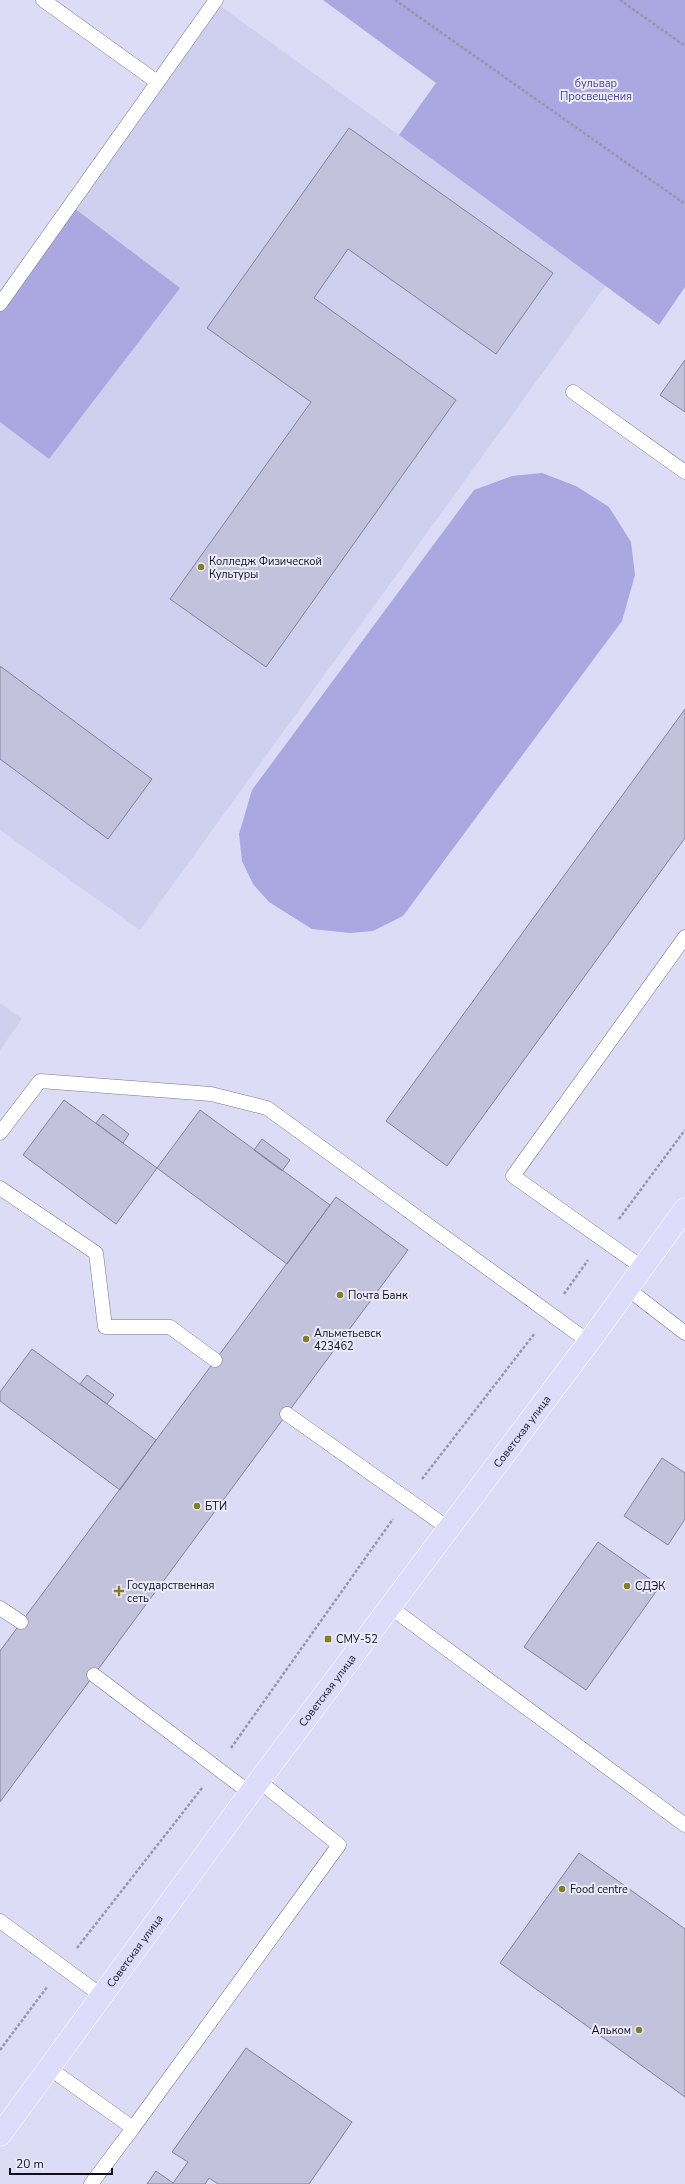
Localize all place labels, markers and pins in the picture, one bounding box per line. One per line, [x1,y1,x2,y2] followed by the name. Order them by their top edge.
[209,554,322,582] place label: Колледж Физической Культуры
[196,562,206,572] marker: Колледж Физической Культуры
[348,1288,408,1303] place label: Почта Банк
[335,1290,345,1300] marker: Почта Банк
[314,1326,381,1354] place label: Альметьевск 423462
[301,1334,311,1344] marker: Альметьевск 423462
[205,1499,227,1514] place label: БТИ
[192,1501,202,1511] marker: БТИ
[127,1578,215,1606] place label: Государственная сеть
[635,1579,665,1594] place label: СДЭК
[622,1581,632,1591] marker: СДЭК
[114,1586,124,1596] marker: Государственная сеть
[336,1632,378,1647] place label: СМУ-52
[323,1634,333,1644] marker: СМУ-52
[570,1882,628,1897] place label: Food centre
[557,1884,567,1894] marker: Food centre
[591,2023,631,2038] place label: Альком
[634,2025,644,2035] marker: Альком

